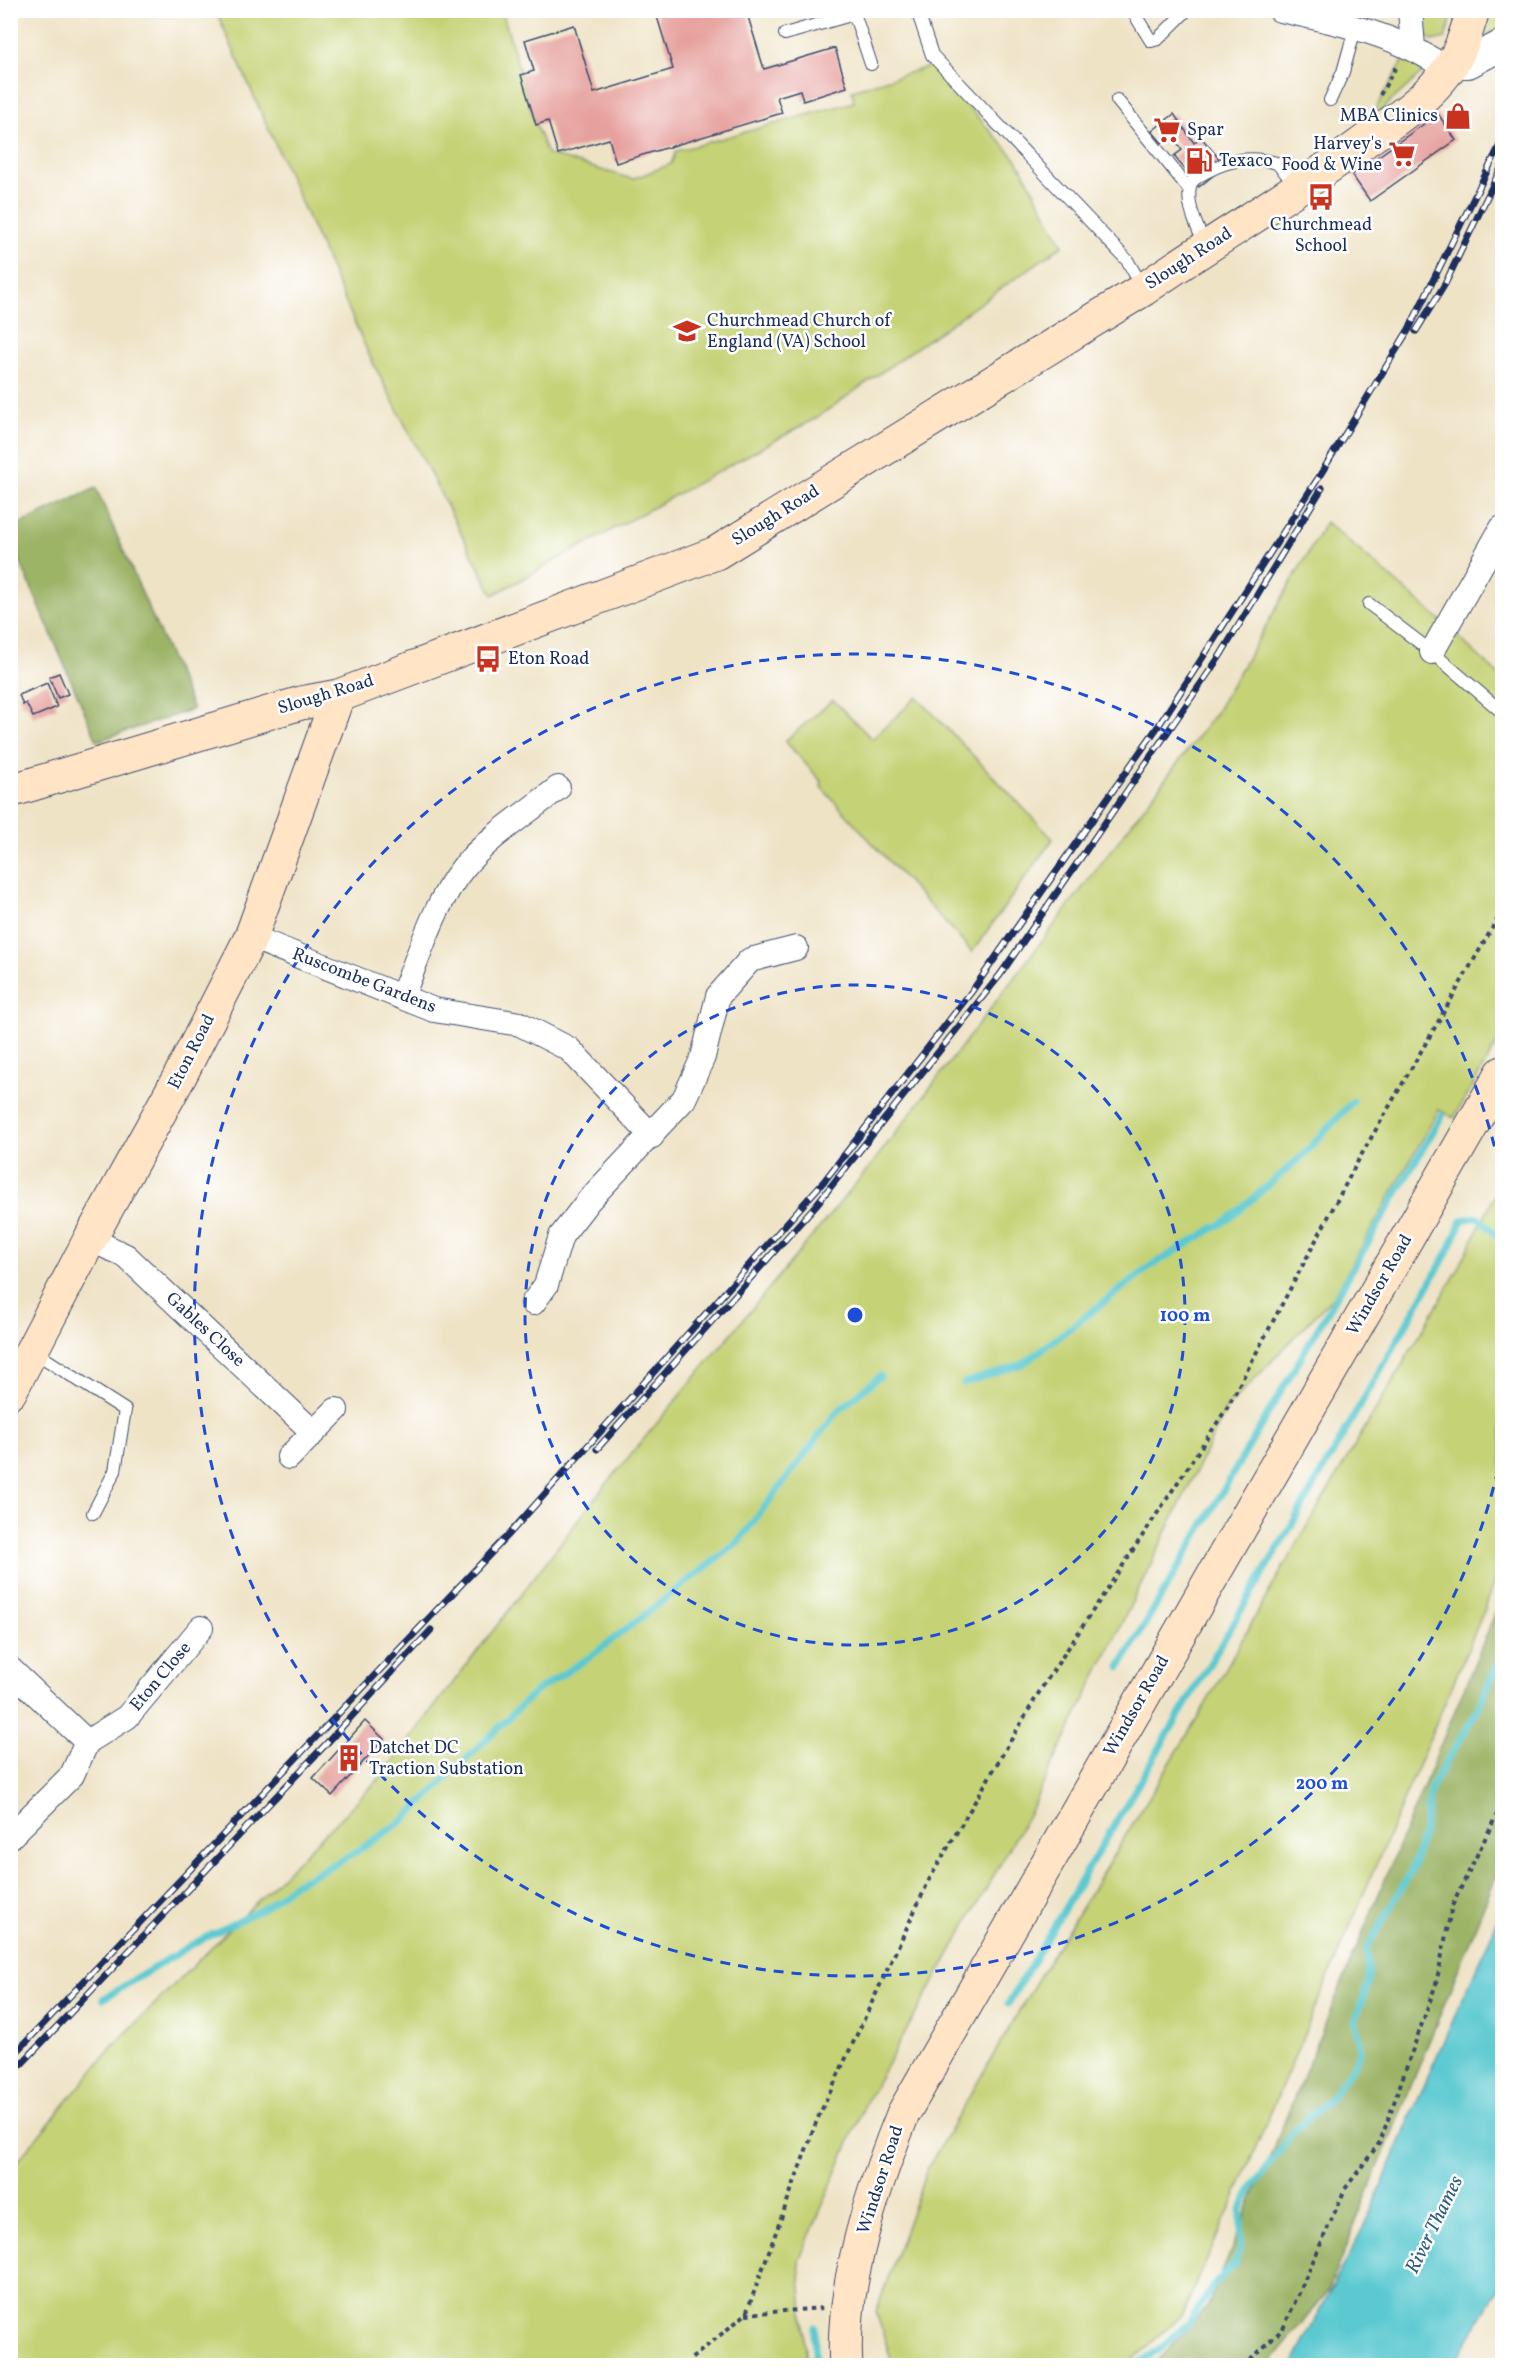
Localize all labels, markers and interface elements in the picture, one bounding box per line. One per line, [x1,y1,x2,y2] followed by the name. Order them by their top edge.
[1443,101,1473,131] shop icon: MBA Clinics
[1340,104,1438,129] place label: MBA Clinics
[1152,115,1182,145] supermarket icon: Spar
[1187,118,1224,143] place label: Spar
[1281,132,1382,178] place label: Harvey's Food & Wine
[1387,139,1417,169] supermarket icon: Harvey's Food & Wine
[1184,146,1214,176] fuel station icon: Texaco
[1219,149,1273,174] place label: Texaco
[1306,182,1336,212] bus stop icon: Churchmead School
[1270,213,1372,259] place label: Churchmead School
[1141,221,1237,297] street label: Slough Road
[707,309,892,355] place label: Churchmead Church of England (VA) School
[672,316,702,346] school or university icon: Churchmead Church of England (VA) School
[727,479,825,553] street label: Slough Road
[473,644,503,674] bus stop icon: Eton Road
[508,647,590,672] place label: Eton Road
[275,669,377,721] street label: Slough Road
[288,942,440,1020] street label: Ruscombe Gardens
[162,1010,222,1094] street label: Eton Road
[1341,1230,1419,1340] street label: Windsor Road
[160,1287,250,1373] street label: Gables Close
[1160,1304,1210,1329] text: 100 m
[845,1305,865,1325] centre of rings
[124,1637,198,1717] street label: Eton Close
[1098,1651,1176,1761] street label: Windsor Road
[369,1736,524,1782] place label: Datchet DC Traction Substation
[334,1743,364,1773] building icon: Datchet DC Traction Substation
[1296,1772,1348,1797] text: 200 m
[852,2122,910,2238] street label: Windsor Road
[1399,2171,1471,2279] water label: River Thames

